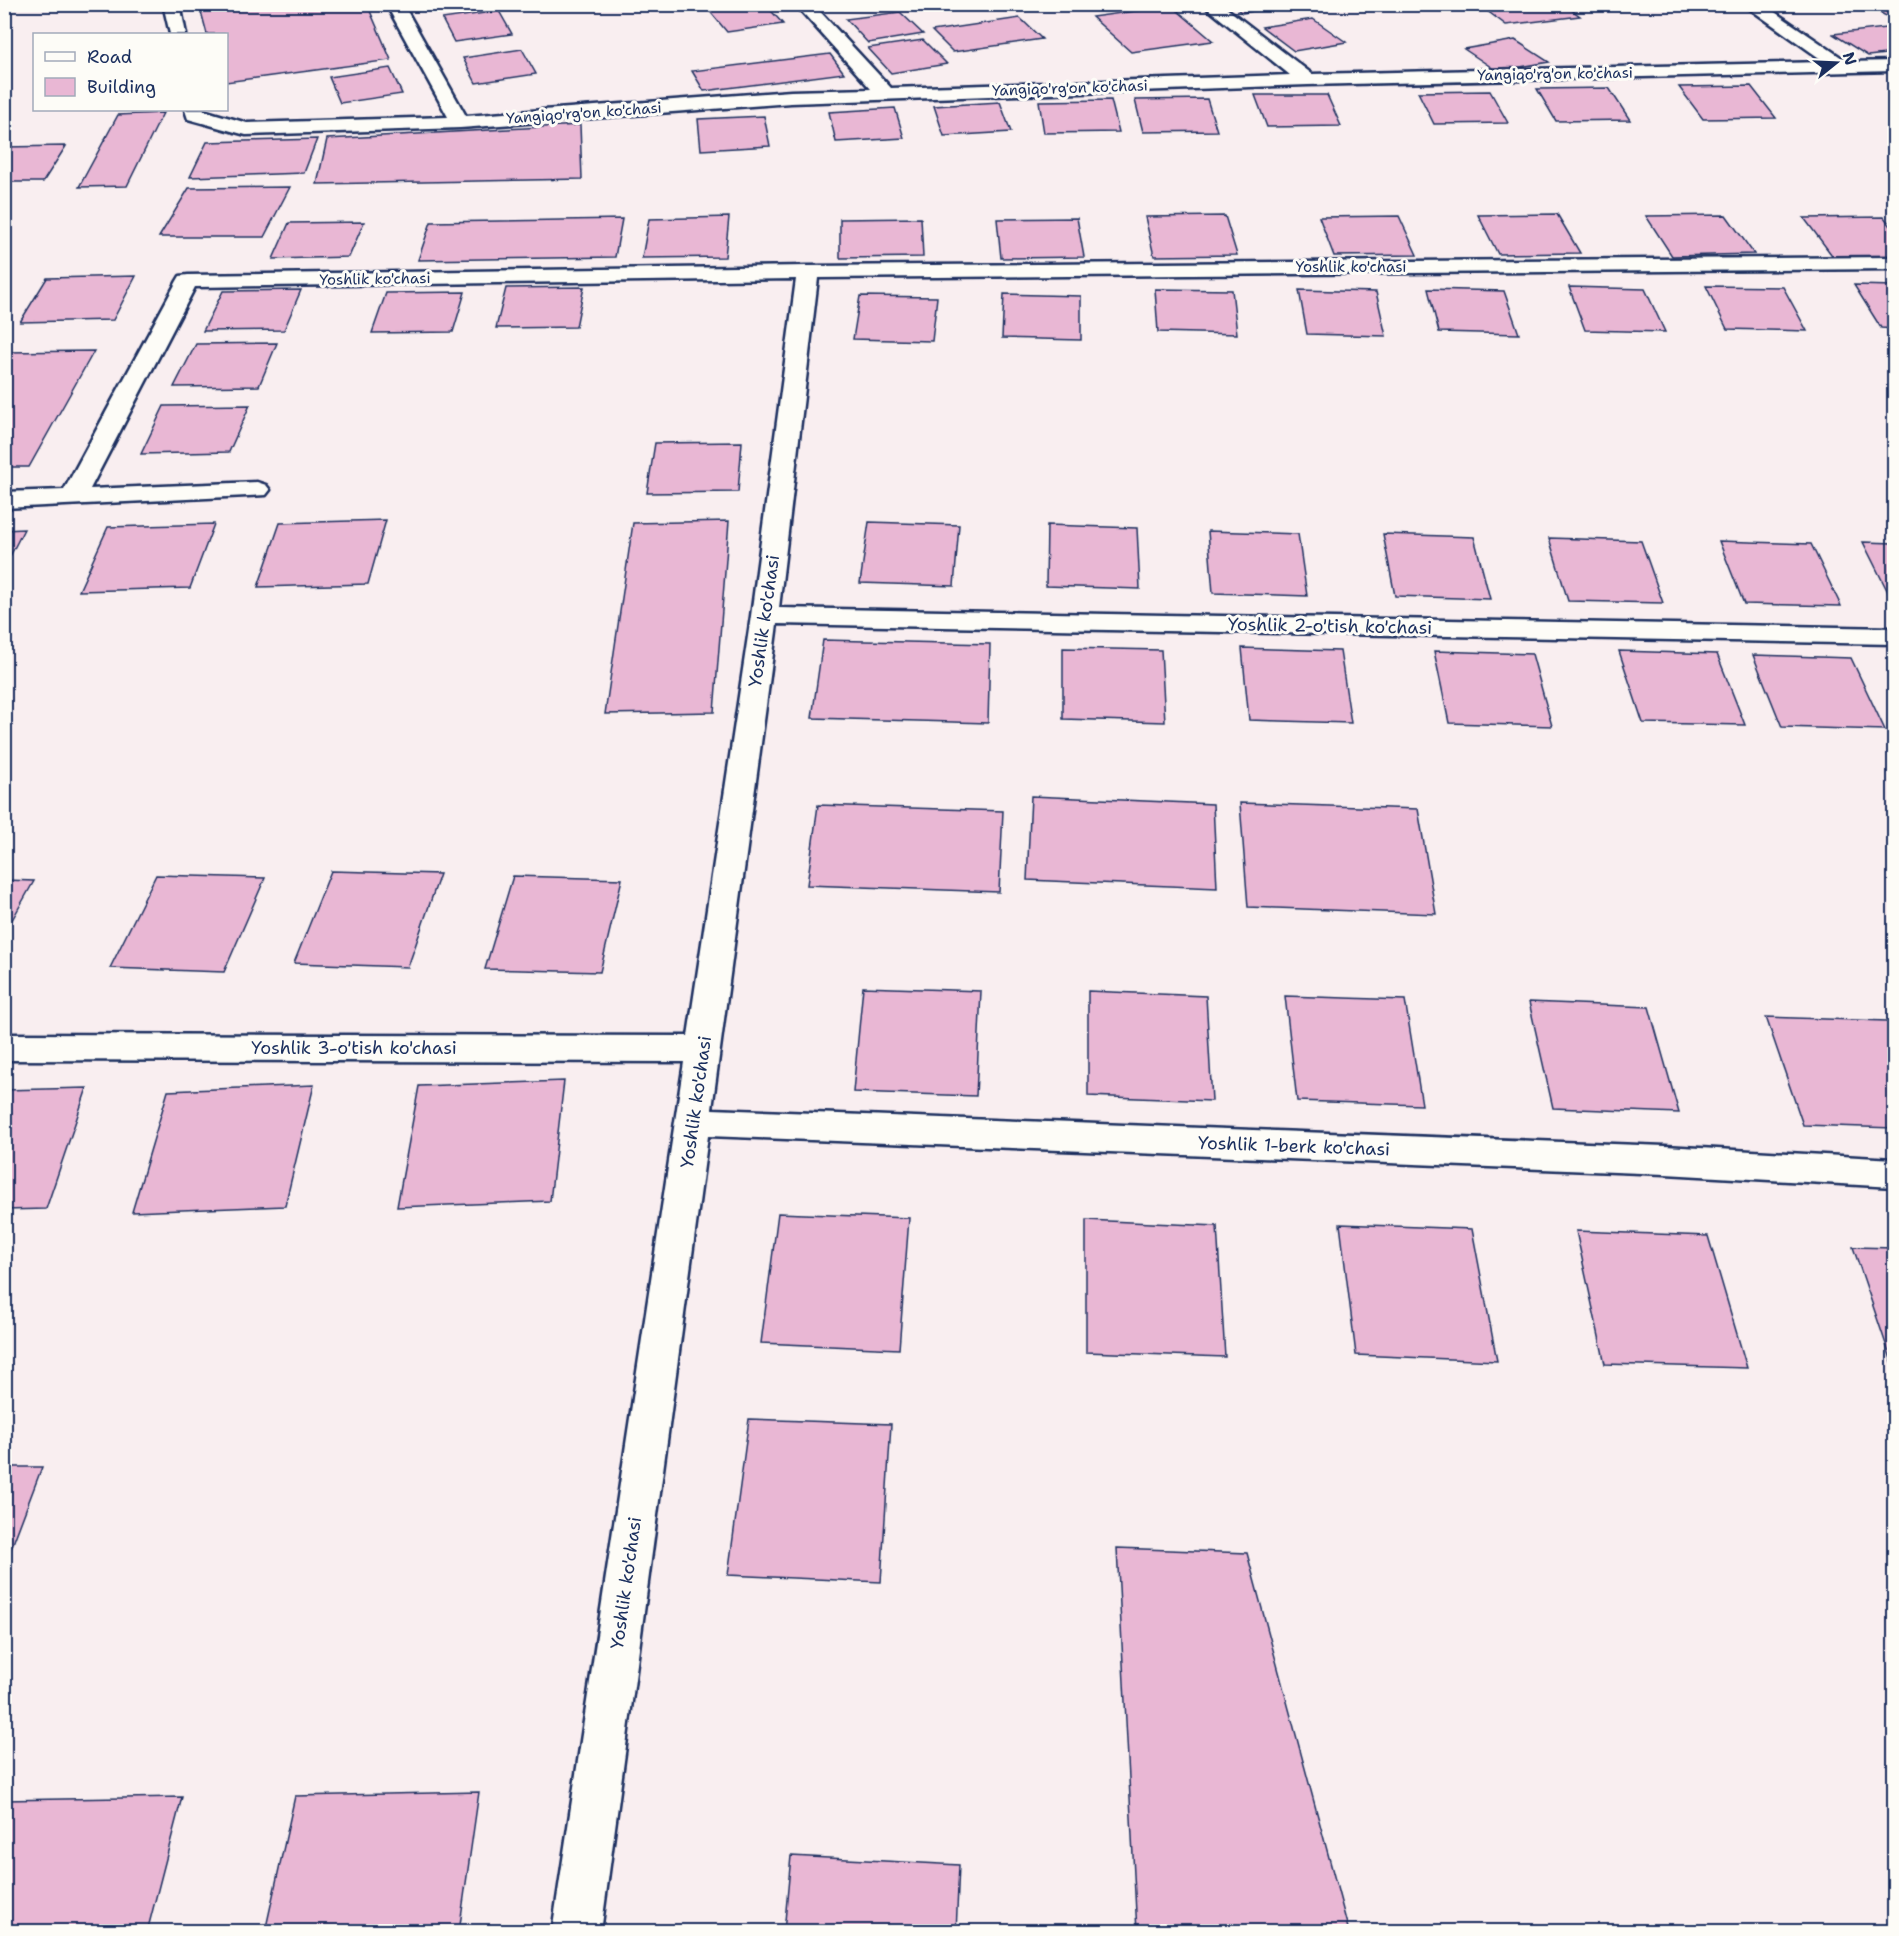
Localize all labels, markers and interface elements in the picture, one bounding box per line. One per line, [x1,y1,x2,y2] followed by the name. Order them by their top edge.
[33,33,228,111] legend
[1806,33,1866,93] north arrow
[87,45,132,69] text: Road
[1838,49,1862,68] text: N
[1477,63,1633,85] street label: Yangiqo'rg'on ko'chasi
[87,75,156,99] text: Building
[992,75,1148,101] street label: Yangiqo'rg'on ko'chasi
[506,98,662,128] street label: Yangiqo'rg'on ko'chasi
[1295,257,1407,277] street label: Yoshlik ko'chasi
[319,268,431,290] street label: Yoshlik ko'chasi
[743,553,785,689] street label: Yoshlik ko'chasi
[1228,612,1432,640] street label: Yoshlik 2-o'tish ko'chasi
[675,1034,717,1170] street label: Yoshlik ko'chasi
[251,1036,457,1060] street label: Yoshlik 3-o'tish ko'chasi
[1197,1131,1391,1161] street label: Yoshlik 1-berk ko'chasi
[605,1515,647,1651] street label: Yoshlik ko'chasi

